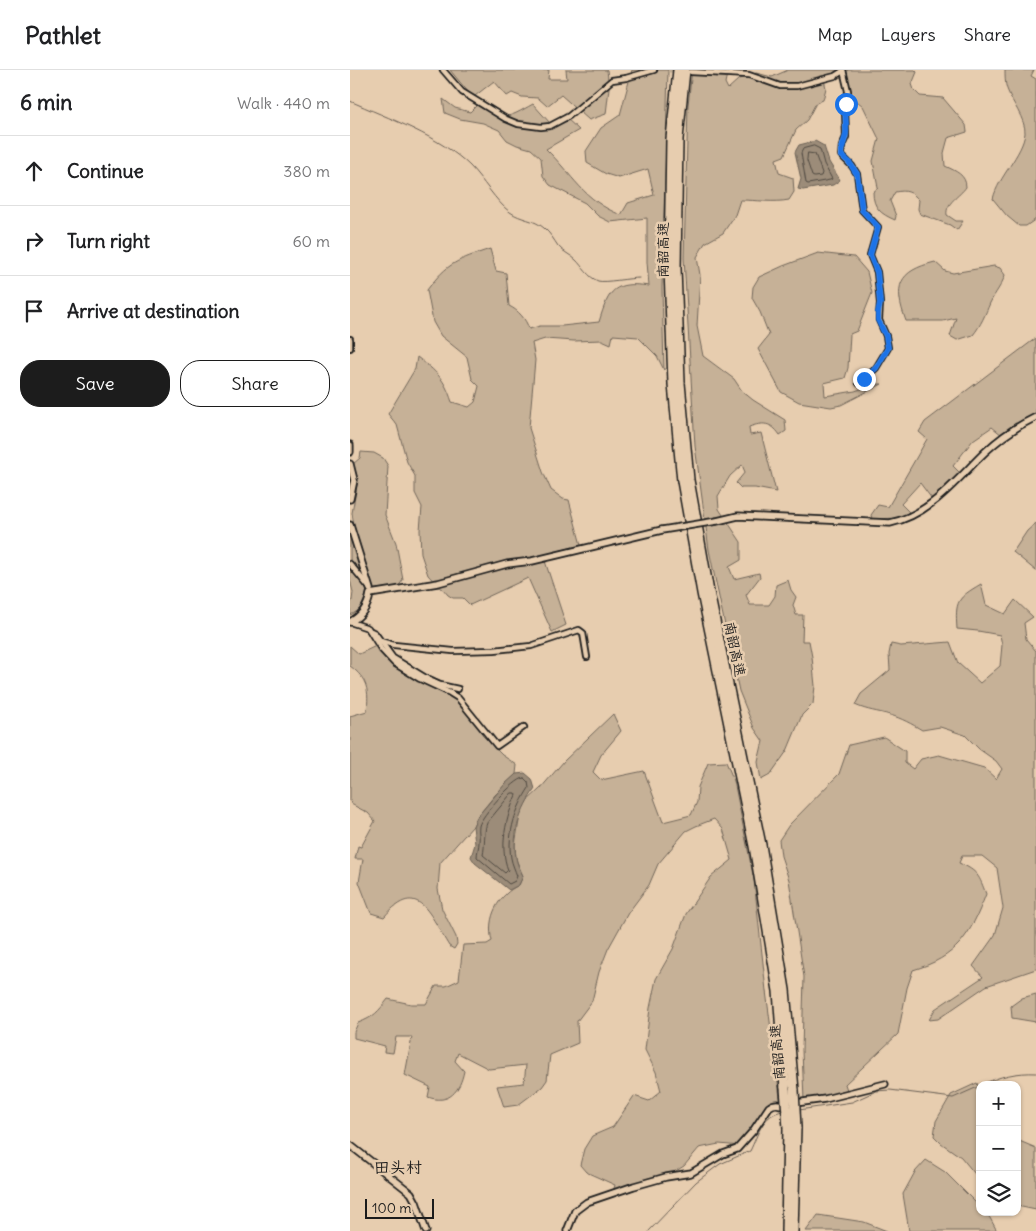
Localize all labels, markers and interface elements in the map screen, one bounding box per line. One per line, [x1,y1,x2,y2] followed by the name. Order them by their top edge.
[25,20,101,50] text: Pathlet
[817,23,852,46] text: Map
[880,23,936,46] text: Layers
[964,23,1011,46] text: Share
[20,89,72,116] text: 6 min
[237,93,330,113] text: Walk · 440 m
[835,93,858,116] route start
[20,157,48,185] icon: ahead
[67,159,144,183] text: Continue
[283,161,330,181] text: 380 m
[654,222,672,278] street label: 南韶高速
[20,227,48,255] icon: right
[67,229,150,253] text: Turn right
[292,231,330,251] text: 60 m
[20,297,48,325] icon: arrive
[67,299,240,323] text: Arrive at destination
[20,360,170,407] button: Save
[180,360,330,407] button: Share
[853,368,876,391] route end
[720,620,750,678] street label: 南韶高速
[766,1023,788,1081] street label: 南韶高速
[976,1081,1021,1216] map controls
[976,1081,1021,1126] button: +
[976,1126,1021,1171] button: −
[374,1157,422,1177] district label: 田头村
[976,1171,1021,1216] button: layers
[365,1196,434,1219] scale bar
[372,1199,412,1217] text: 100 m

